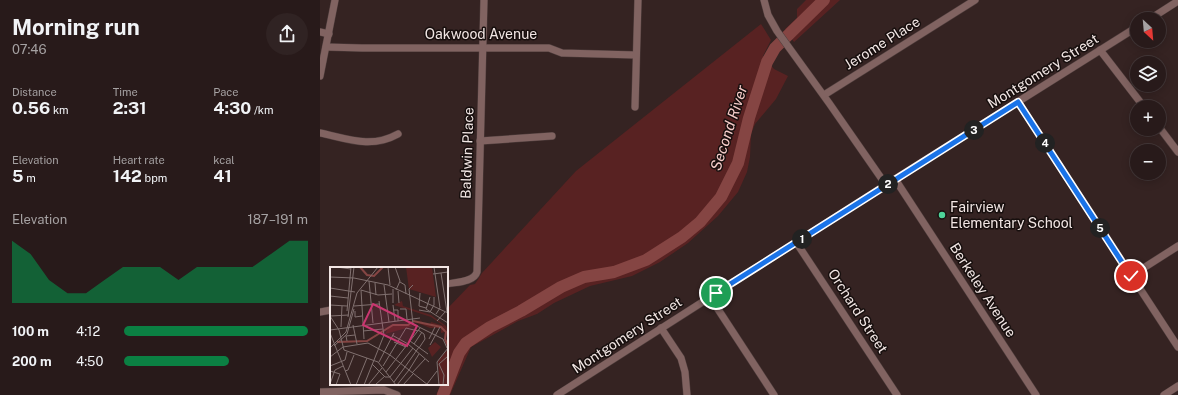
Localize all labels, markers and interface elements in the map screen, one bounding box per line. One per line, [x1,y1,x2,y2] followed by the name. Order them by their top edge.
[1130,12,1166,48] north arrow
[1130,12,1166,180] map controls
[266,13,308,55] button: share
[841,13,923,73] street label: Jerome Place
[12,14,140,40] text: Morning run
[425,26,537,42] street label: Oakwood Avenue
[985,30,1101,112] street label: Montgomery Street
[12,42,47,57] text: 07:46
[1130,56,1166,92] button: layers
[707,83,750,173] water label: Second River
[12,86,57,98] text: Distance
[113,86,138,98] text: Time
[213,86,238,98] text: Pace
[12,98,50,118] text: 0.56
[113,98,147,118] text: 2:31
[213,98,251,118] text: 4:30
[1130,100,1166,136] button: +
[50,104,69,116] text: km
[251,104,274,116] text: /km
[457,107,477,199] street label: Baldwin Place
[964,120,984,140] pin: 3
[970,124,978,136] text: 3
[1035,133,1055,153] pin: 4
[1041,137,1049,149] text: 4
[1130,144,1166,180] button: −
[12,154,59,166] text: Elevation
[113,154,165,166] text: Heart rate
[213,154,235,166] text: kcal
[12,166,23,186] text: 5
[113,166,142,186] text: 142
[213,166,232,186] text: 41
[23,172,36,184] text: m
[142,172,167,184] text: bpm
[878,174,898,194] pin: 2
[885,178,892,190] text: 2
[950,199,1073,231] place label: Fairview Elementary School
[937,210,947,220] marker: Fairview Elementary School
[12,212,67,227] text: Elevation
[247,212,308,227] text: 187–191 m
[1090,218,1110,238] pin: 5
[1096,222,1104,234] text: 5
[792,229,812,249] pin: 1
[800,233,804,245] text: 1
[947,240,1019,340] street label: Berkeley Avenue
[1114,259,1148,293] pin
[1120,265,1142,287] icon: check
[825,266,891,356] street label: Orchard Street
[330,267,448,385] inset map
[699,276,733,310] pin
[705,282,727,304] icon: arrive
[569,294,685,376] street label: Montgomery Street
[12,324,49,339] text: 100 m
[76,324,100,339] text: 4:12
[12,354,52,369] text: 200 m
[76,354,103,369] text: 4:50

